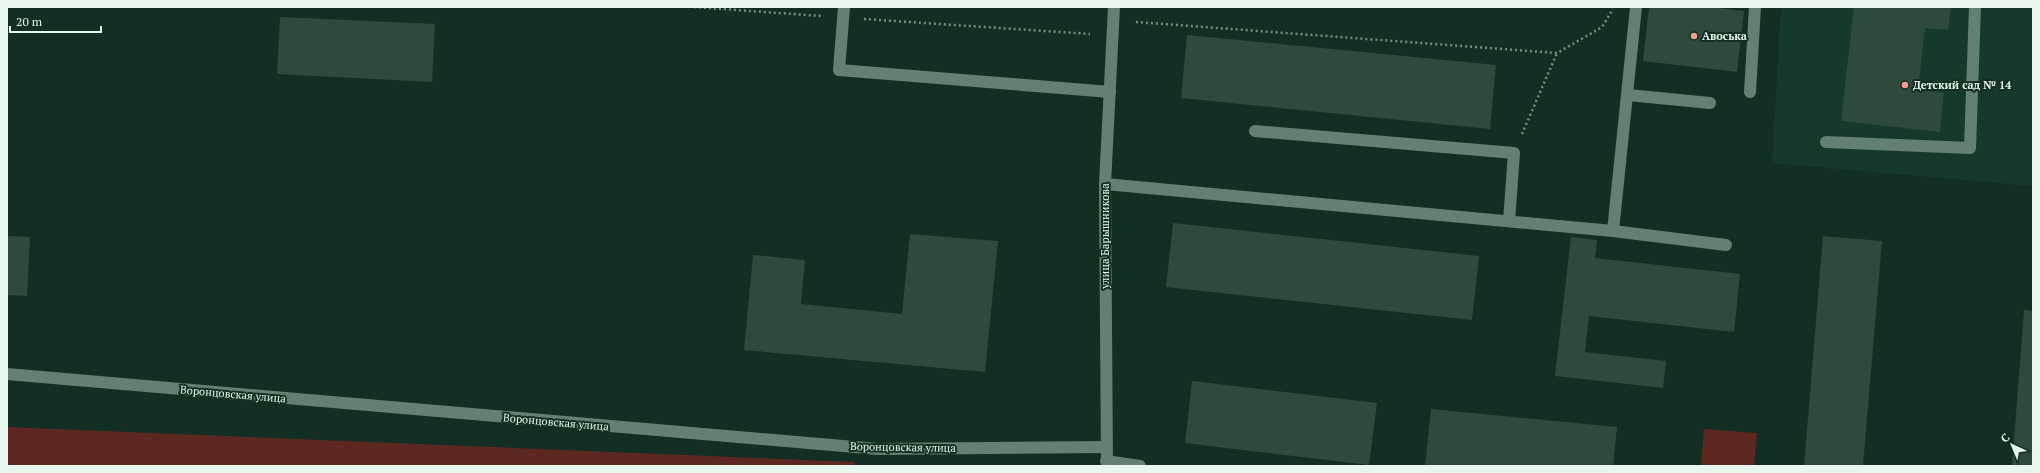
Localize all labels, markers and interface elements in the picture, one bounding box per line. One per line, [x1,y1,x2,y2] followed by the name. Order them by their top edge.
[10,8,101,34] scale bar
[16,14,43,29] text: 20 m
[1702,29,1747,43] place label: Авоська
[1689,31,1699,41] marker: Авоська
[1913,78,2012,92] place label: Детский сад № 14
[1900,80,1910,90] marker: Детский сад № 14
[1098,183,1112,290] street label: улица Барышникова
[180,382,287,406] street label: Воронцовская улица
[503,410,610,434] street label: Воронцовская улица
[1992,425,2032,465] north arrow
[1998,430,2013,445] text: С
[850,439,957,455] street label: Воронцовская улица

